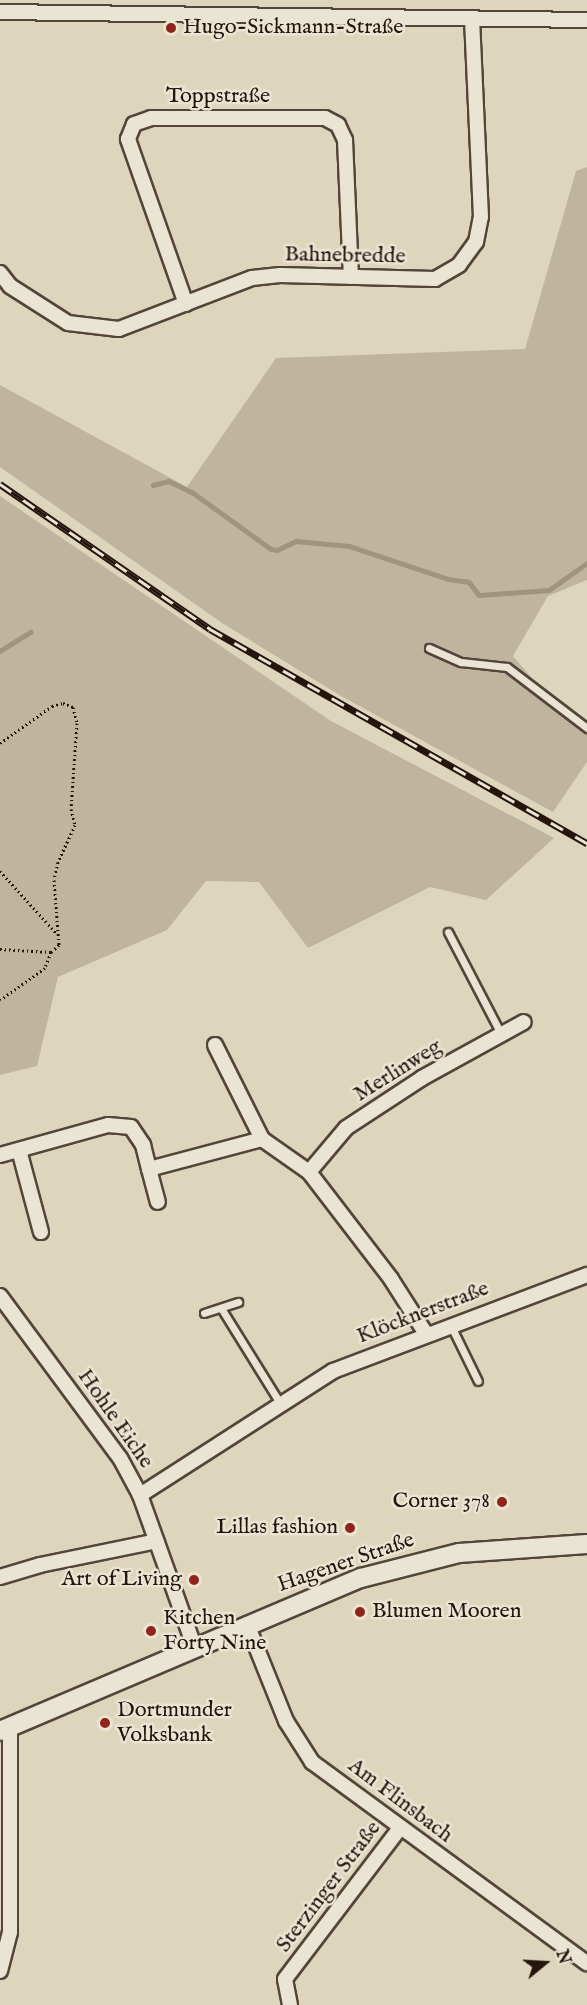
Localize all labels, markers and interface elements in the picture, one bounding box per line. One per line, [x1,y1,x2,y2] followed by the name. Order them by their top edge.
[183,15,403,41] place label: Hugo-Sickmann-Straße
[164,21,178,35] marker: Hugo-Sickmann-Straße
[166,84,270,110] street label: Toppstraße
[284,242,406,270] street label: Bahnebredde
[349,1034,447,1108] street label: Merlinweg
[353,1276,493,1350] street label: Klöcknerstraße
[71,1364,159,1474] street label: Hohle Eiche
[393,1489,490,1515] place label: Corner 378
[495,1495,509,1509] marker: Corner 378
[216,1515,338,1541] place label: Lillas fashion
[343,1521,357,1535] marker: Lillas fashion
[274,1527,418,1599] street label: Hagener Straße
[61,1567,182,1593] place label: Art of Living
[187,1573,201,1587] marker: Art of Living
[372,1599,521,1625] place label: Blumen Mooren
[163,1605,266,1657] place label: Kitchen Forty Nine
[353,1605,367,1619] marker: Blumen Mooren
[144,1624,158,1638] marker: Kitchen Forty Nine
[117,1697,232,1748] place label: Dortmunder Volksbank
[98,1716,112,1730] marker: Dortmunder Volksbank
[342,1753,458,1849] street label: Am Flinsbach
[271,1816,387,1958] street label: Sterzinger Straße
[515,1933,575,1993] north arrow
[550,1948,574,1967] text: N

